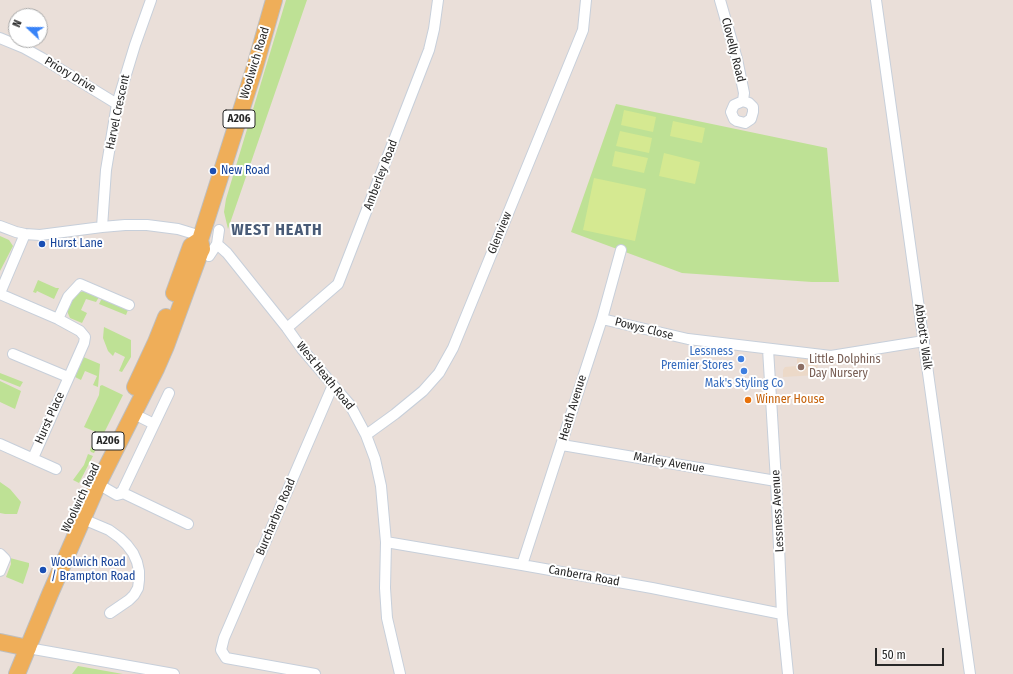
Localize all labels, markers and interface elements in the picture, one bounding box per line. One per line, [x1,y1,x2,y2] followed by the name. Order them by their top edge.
[8,8,48,48] north arrow
[718,16,748,84] street label: Clovelly Road
[10,18,25,29] text: N
[237,25,273,101] street label: Woolwich Road
[42,54,98,96] street label: Priory Drive
[103,73,133,151] street label: Harvel Crescent
[223,110,255,128] road number: A206
[361,138,401,212] street label: Amberley Road
[221,164,270,178] place label: New Road
[208,166,218,176] marker: New Road
[485,210,515,256] street label: Glenview
[231,221,323,241] district label: WEST HEATH
[50,237,103,251] place label: Hurst Lane
[37,239,47,249] marker: Hurst Lane
[911,303,935,371] street label: Abbott's Walk
[613,315,675,343] street label: Powys Close
[293,339,357,413] street label: West Heath Road
[661,345,733,373] place label: Lessness Premier Stores
[809,353,881,381] place label: Little Dolphins Day Nursery
[736,354,746,364] marker: Lessness Premier Stores
[796,362,806,372] marker: Little Dolphins Day Nursery
[739,366,749,376] marker: Mak's Styling Co
[556,373,590,443] street label: Heath Avenue
[705,377,783,391] place label: Mak's Styling Co
[32,390,68,446] street label: Hurst Place
[756,393,825,407] place label: Winner House
[743,395,753,405] marker: Winner House
[92,432,124,450] road number: A206
[632,450,706,476] street label: Marley Avenue
[59,461,103,535] street label: Woolwich Road
[769,469,787,553] street label: Lessness Avenue
[253,476,299,558] street label: Burcharbro Road
[51,556,135,584] place label: Woolwich Road / Brampton Road
[547,563,621,589] street label: Canberra Road
[38,565,48,575] marker: Woolwich Road / Brampton Road
[877,640,946,666] scale bar
[882,648,906,662] text: 50 m

